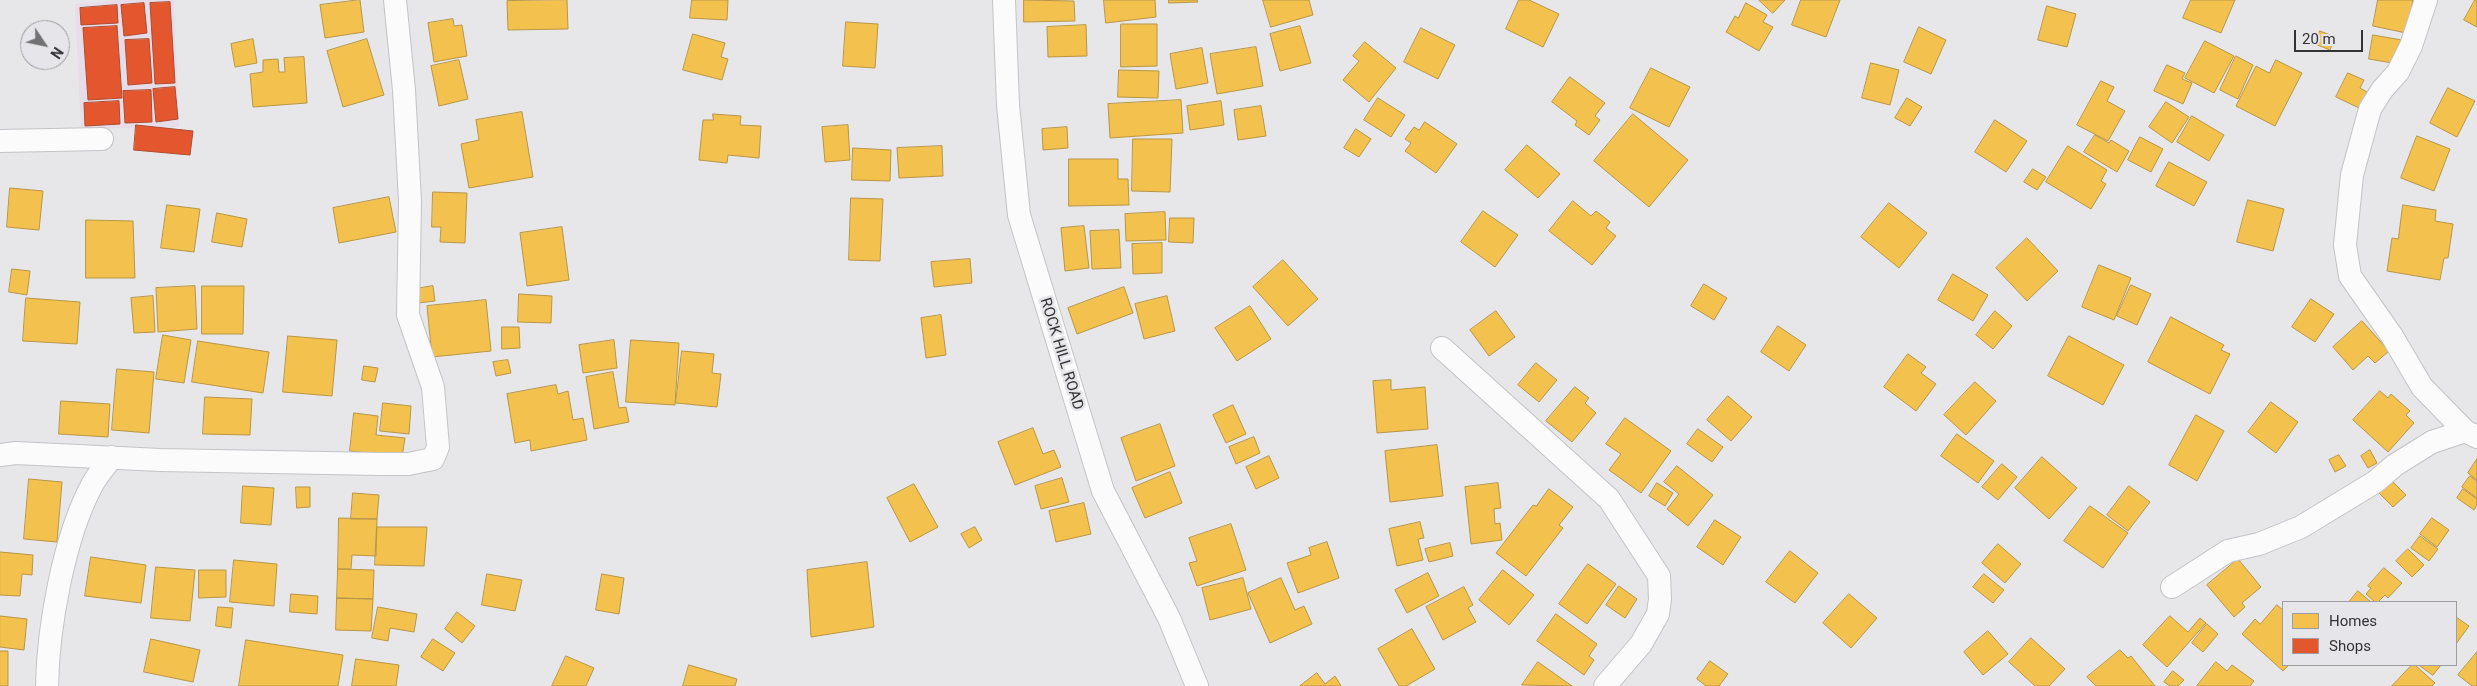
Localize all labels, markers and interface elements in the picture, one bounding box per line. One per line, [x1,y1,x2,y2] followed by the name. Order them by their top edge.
[20,20,70,70] north arrow
[2297,20,2366,52] scale bar
[2302,30,2336,48] text: 20 m
[47,44,66,61] text: N
[1035,296,1087,412] street label: ROCK HILL ROAD
[2282,601,2457,666] legend
[2329,612,2377,630] text: Homes
[2329,637,2371,655] text: Shops

